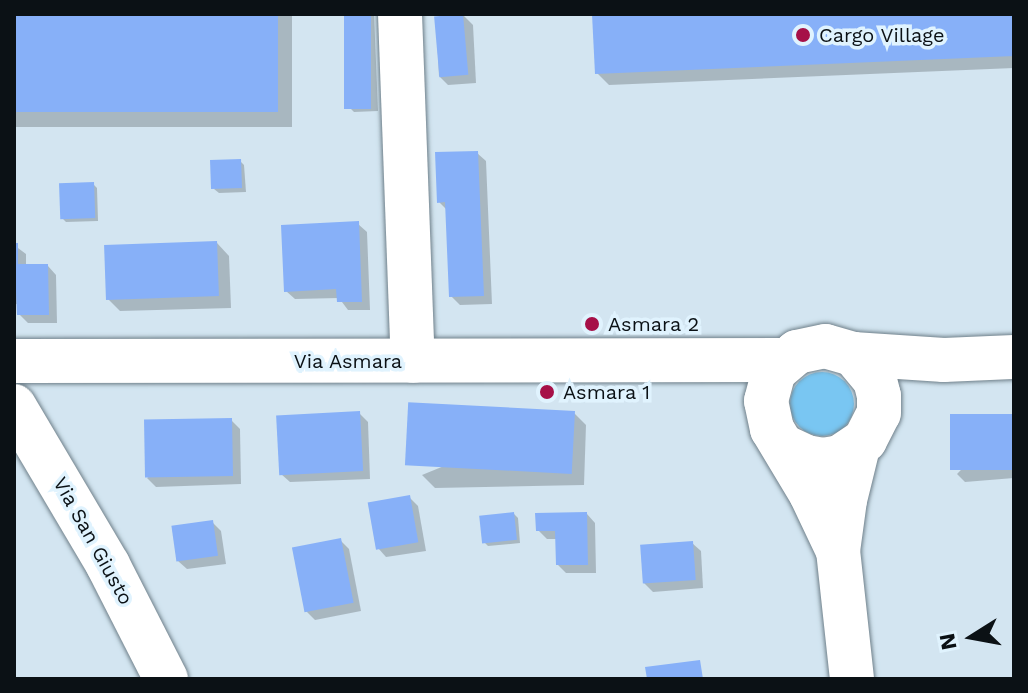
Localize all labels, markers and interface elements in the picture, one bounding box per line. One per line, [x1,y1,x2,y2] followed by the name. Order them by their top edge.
[819,23,945,47] place label: Cargo Village
[794,26,812,44] marker: Cargo Village
[608,312,700,336] place label: Asmara 2
[583,315,601,333] marker: Asmara 2
[293,349,403,373] street label: Via Asmara
[563,380,651,404] place label: Asmara 1
[538,383,556,401] marker: Asmara 1
[48,473,138,609] street label: Via San Giusto
[932,597,1012,677] north arrow
[934,631,962,652] text: N

